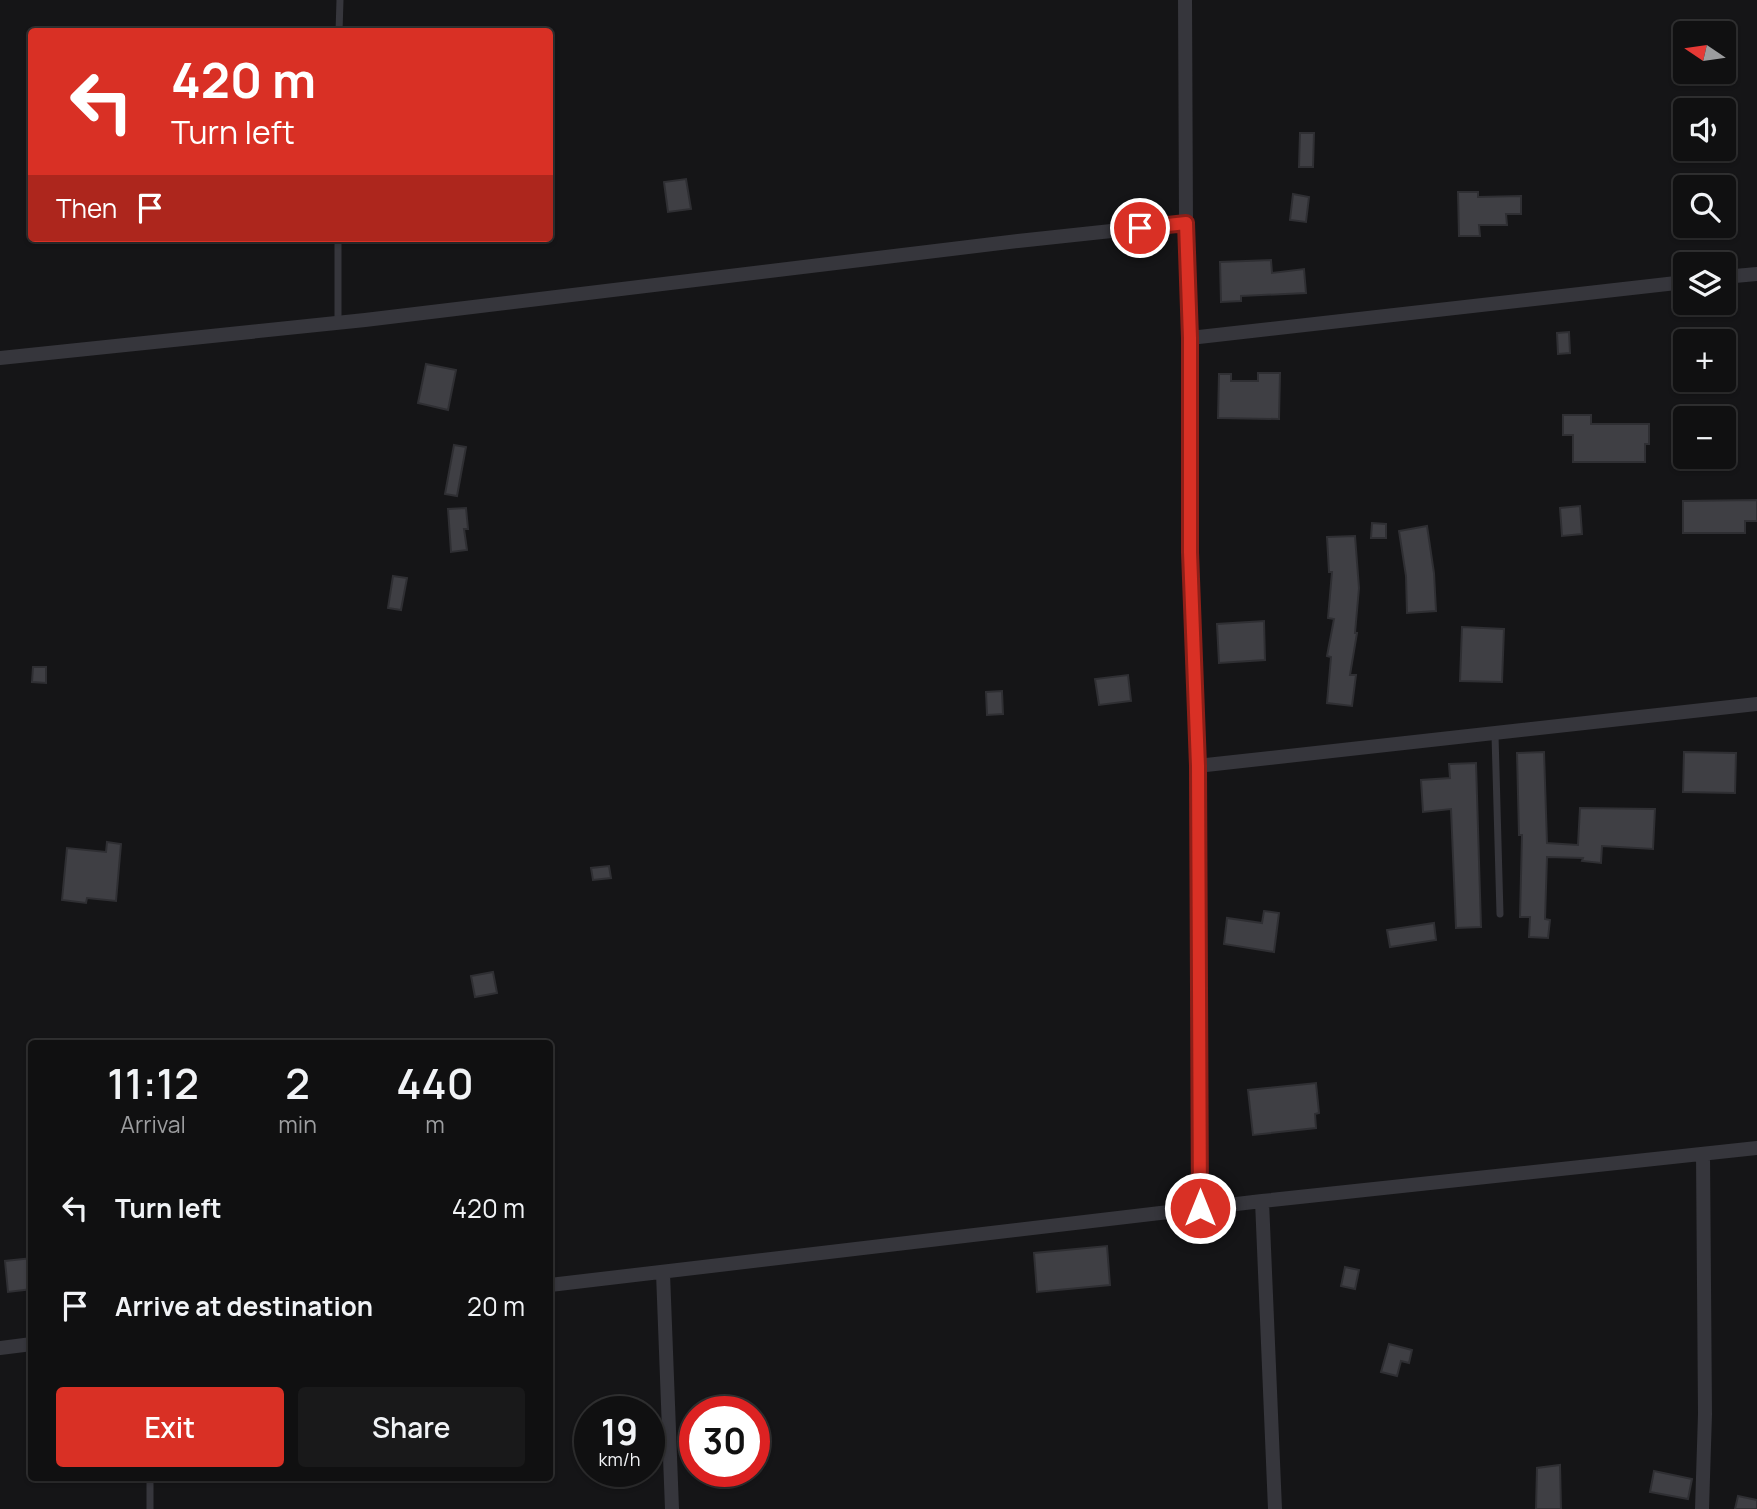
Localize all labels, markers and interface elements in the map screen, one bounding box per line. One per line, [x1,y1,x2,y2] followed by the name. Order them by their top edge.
[1673,21,1736,84] north arrow
[1673,21,1736,469] map controls
[171,46,316,113] text: 420 m
[56,56,147,147] icon: left
[1673,98,1736,161] button: sound
[171,110,295,154] text: Turn left
[1673,175,1736,238] button: search
[131,189,169,227] icon: arrive
[56,190,117,226] text: Then
[1110,198,1170,258] pin
[1121,209,1159,247] icon: arrive
[1673,252,1736,315] button: layers
[1673,329,1736,392] button: +
[1673,406,1736,469] button: −
[107,1054,199,1112] text: 11:12
[285,1054,310,1112] text: 2
[396,1054,474,1112] text: 440
[120,1108,186,1140] text: Arrival
[278,1108,317,1140] text: min
[425,1108,445,1140] text: m
[1163,1171,1237,1245] position arrow
[56,1189,94,1227] icon: left
[115,1190,222,1226] text: Turn left
[452,1190,525,1226] text: 420 m
[56,1287,94,1325] icon: arrive
[115,1288,373,1324] text: Arrive at destination
[467,1288,525,1324] text: 20 m
[56,1387,284,1467] button: Exit
[298,1387,525,1467] button: Share
[679,1396,770,1487] speed limit sign: 30
[601,1408,638,1456] text: 19
[599,1447,640,1471] text: km/h

